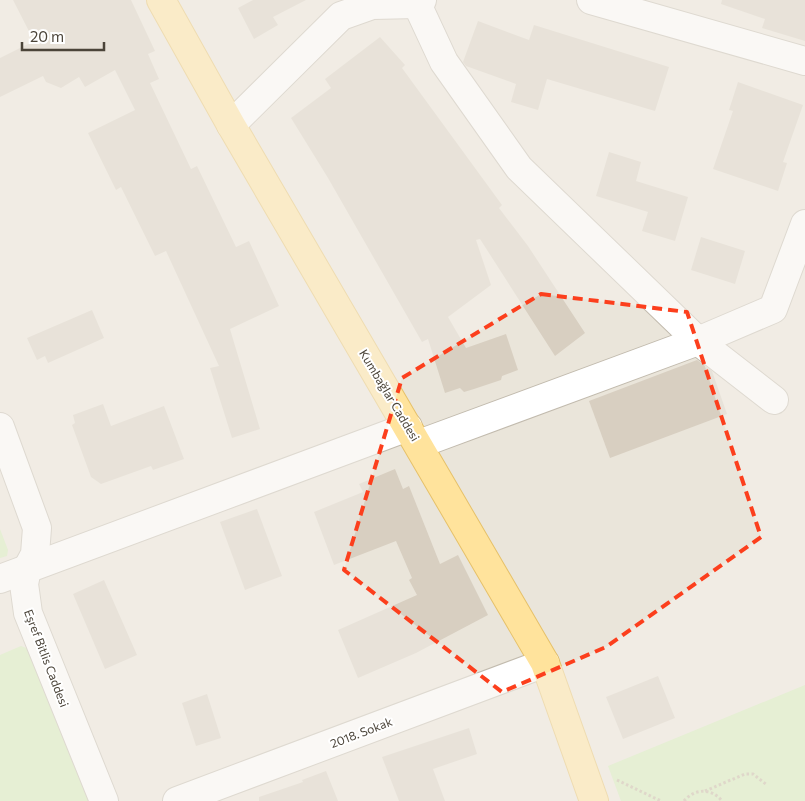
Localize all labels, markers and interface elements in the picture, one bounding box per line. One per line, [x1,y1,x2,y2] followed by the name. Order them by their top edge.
[22,20,105,52] scale bar
[30,27,64,45] text: 20 m
[357,347,423,443] street label: Kumbağlar Caddesi
[22,607,72,709] street label: Eşref Bitlis Caddesi
[328,714,394,750] street label: 2018. Sokak

